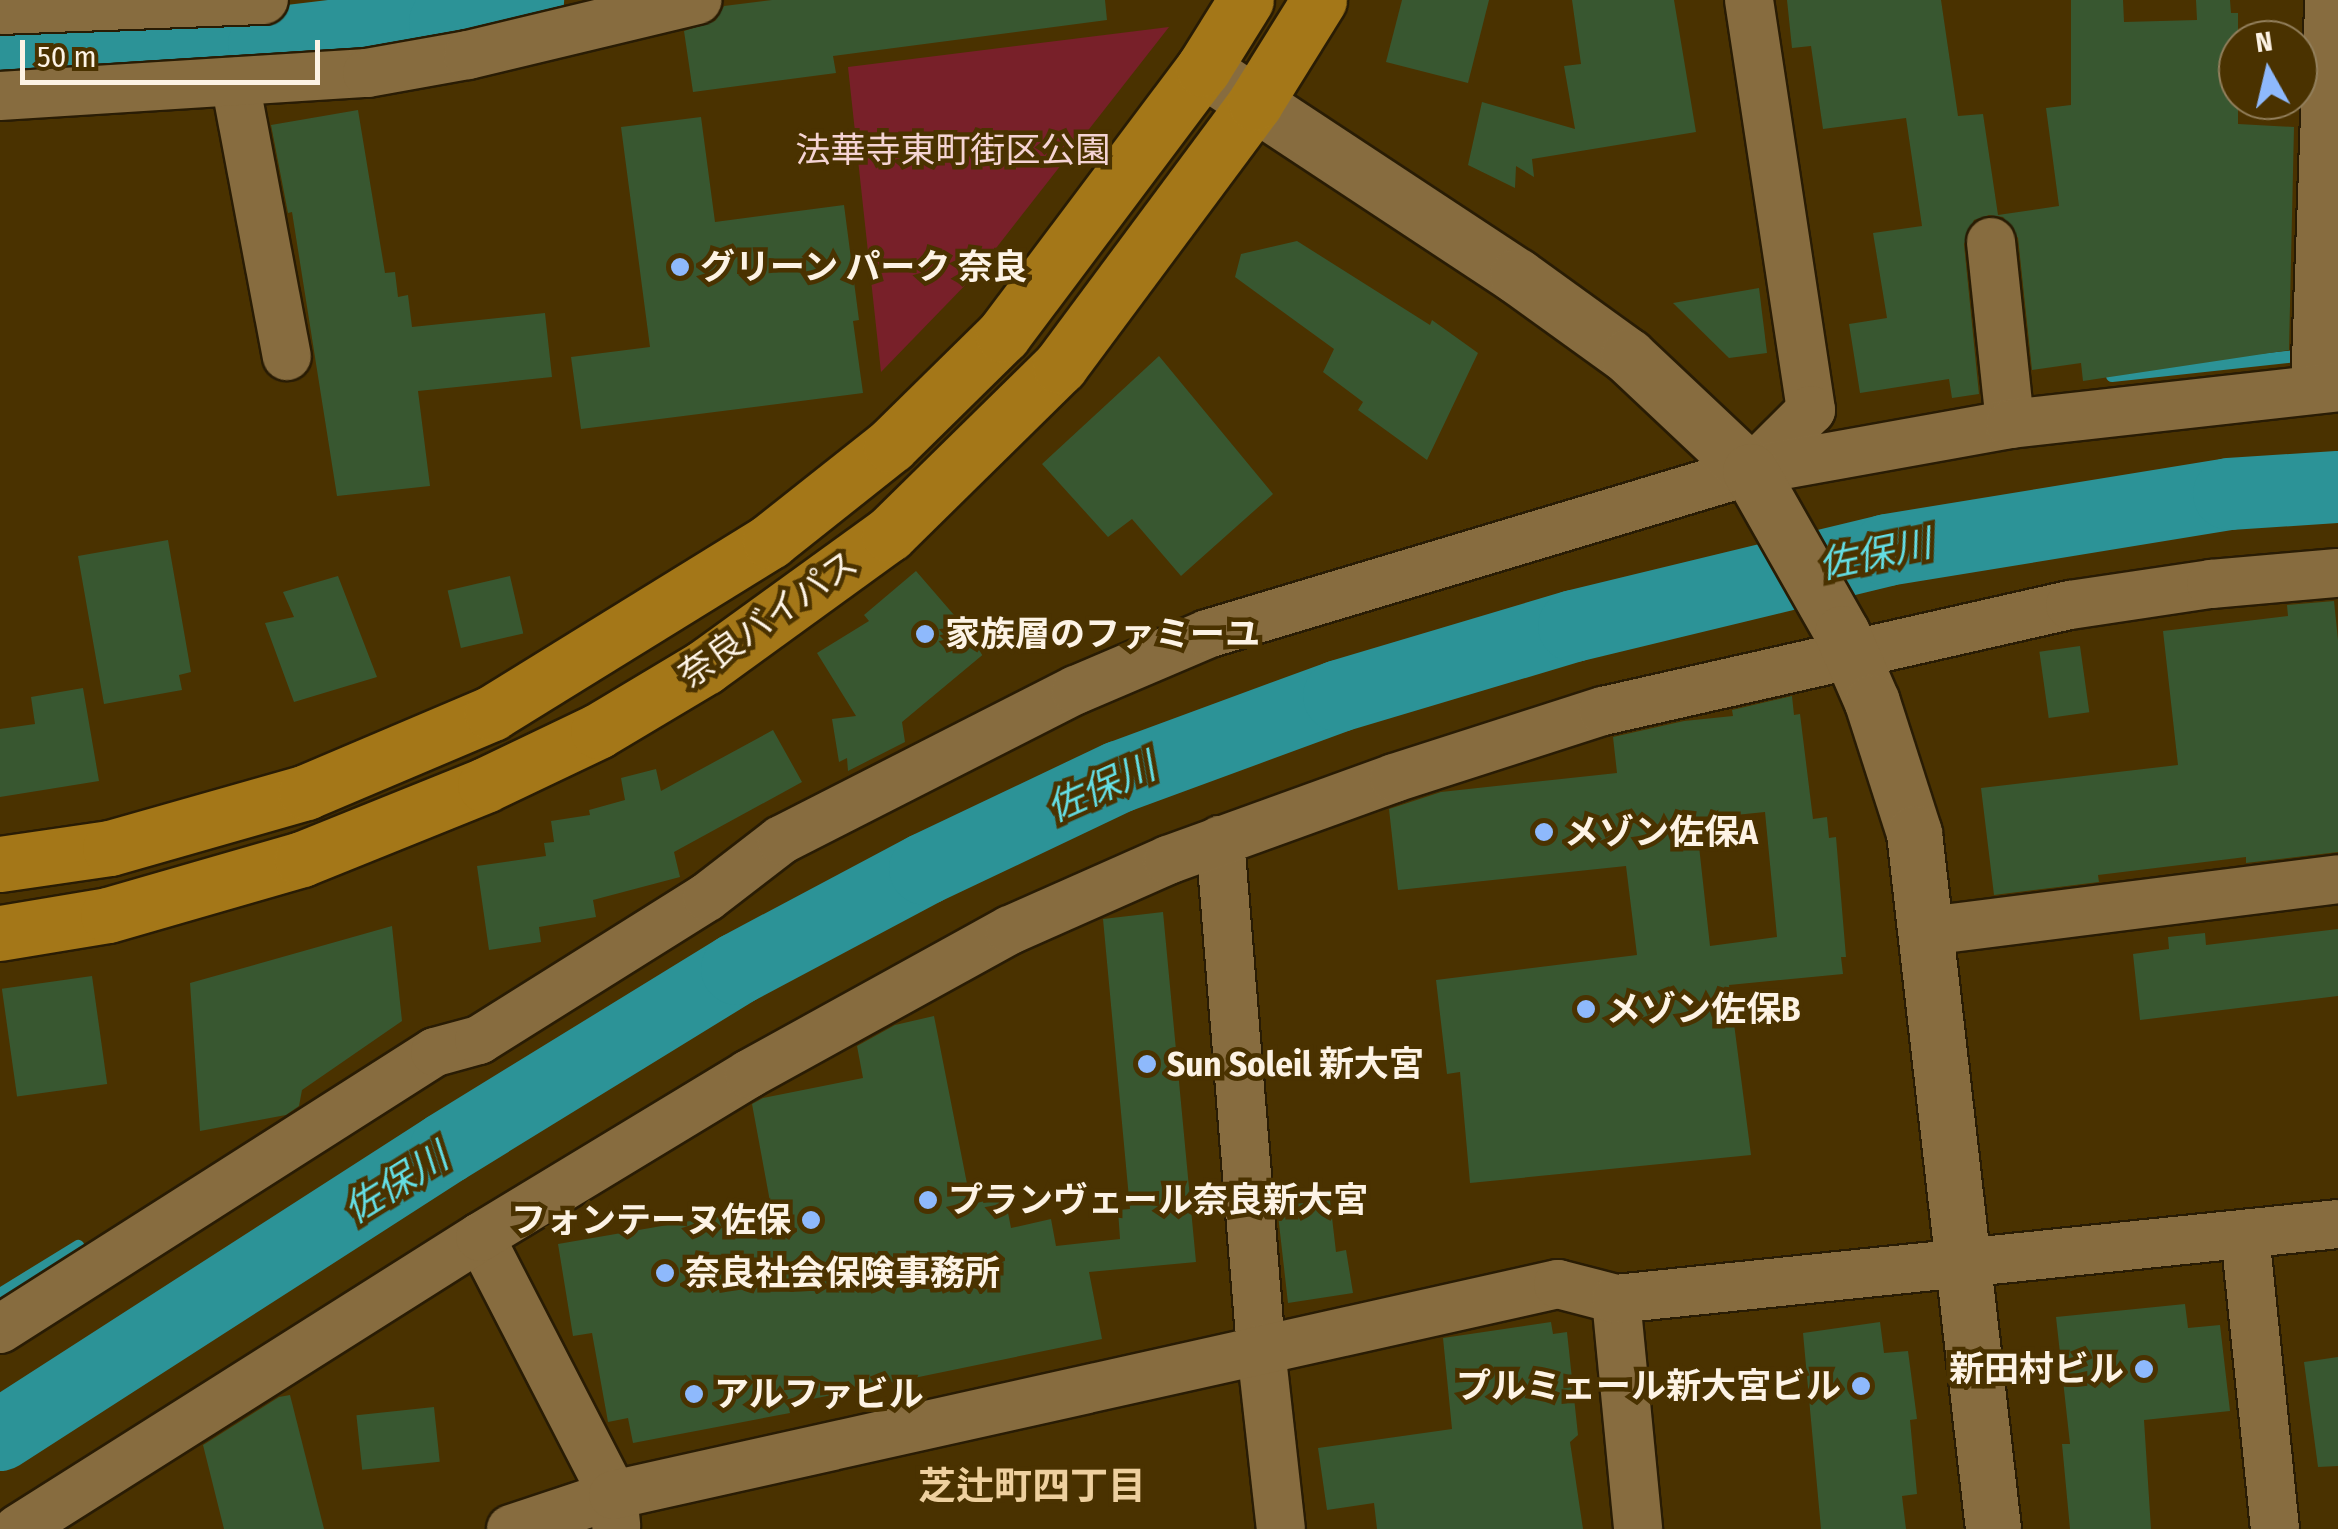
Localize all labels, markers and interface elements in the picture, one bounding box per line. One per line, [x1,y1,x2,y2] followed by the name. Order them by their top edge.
[25,20,325,82] scale bar
[2218,20,2318,120] north arrow
[2253,24,2275,59] text: N
[37,39,97,75] text: 50 m
[796,129,1110,171] park label: 法華寺東町街区公園
[700,246,1030,288] place label: グリーン パーク 奈良
[669,256,691,278] marker: グリーン パーク 奈良
[1815,521,1935,589] water label: 佐保川
[670,542,866,696] street label: 奈良バイパス
[945,613,1260,655] place label: 家族層のファミーユ
[914,623,936,645] marker: 家族層のファミーユ
[1040,744,1162,832] water label: 佐保川
[1564,811,1758,853] place label: メゾン佐保A
[1533,821,1555,843] marker: メゾン佐保A
[1606,988,1801,1030] place label: メゾン佐保B
[1575,998,1597,1020] marker: メゾン佐保B
[1167,1043,1424,1085] place label: Sun Soleil 新大宮
[1136,1053,1158,1075] marker: Sun Soleil 新大宮
[336,1134,456,1234] water label: 佐保川
[948,1179,1368,1221] place label: プランヴェール奈良新大宮
[917,1189,939,1211] marker: プランヴェール奈良新大宮
[511,1199,791,1241] place label: フォンテーヌ佐保
[800,1209,822,1231] marker: フォンテーヌ佐保
[685,1252,1000,1294] place label: 奈良社会保険事務所
[654,1262,676,1284] marker: 奈良社会保険事務所
[1949,1348,2124,1390] place label: 新田村ビル
[2133,1358,2155,1380] marker: 新田村ビル
[1456,1365,1841,1407] place label: プルミェール新大宮ビル
[714,1373,924,1415] place label: アルファビル
[1850,1375,1872,1397] marker: プルミェール新大宮ビル
[683,1383,705,1405] marker: アルファビル
[918,1464,1146,1510] district label: 芝辻町四丁目

